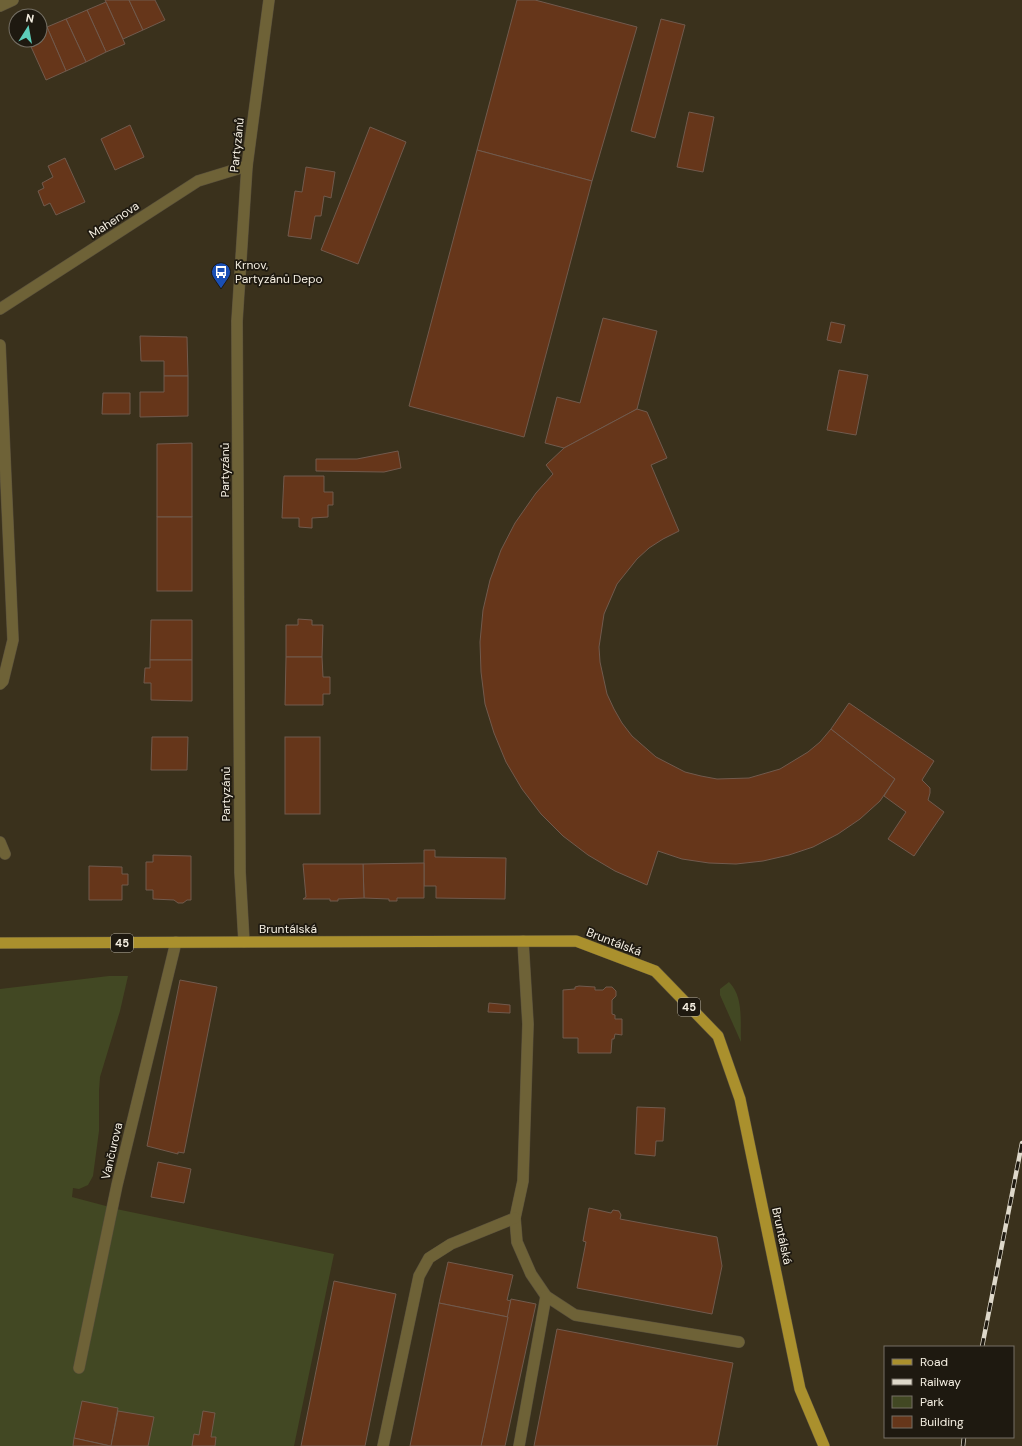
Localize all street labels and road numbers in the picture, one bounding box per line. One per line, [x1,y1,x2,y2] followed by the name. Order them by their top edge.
[226,117,248,173] street label: Partyzánů
[86,198,142,242] street label: Mahenova
[217,442,233,497] street label: Partyzánů
[218,766,234,821] street label: Partyzánů
[259,921,317,937] street label: Bruntálská
[584,924,644,960] street label: Bruntálská
[111,934,133,952] road number: 45
[678,998,700,1016] road number: 45
[98,1121,126,1181] street label: Vančurova
[768,1206,796,1266] street label: Bruntálská

